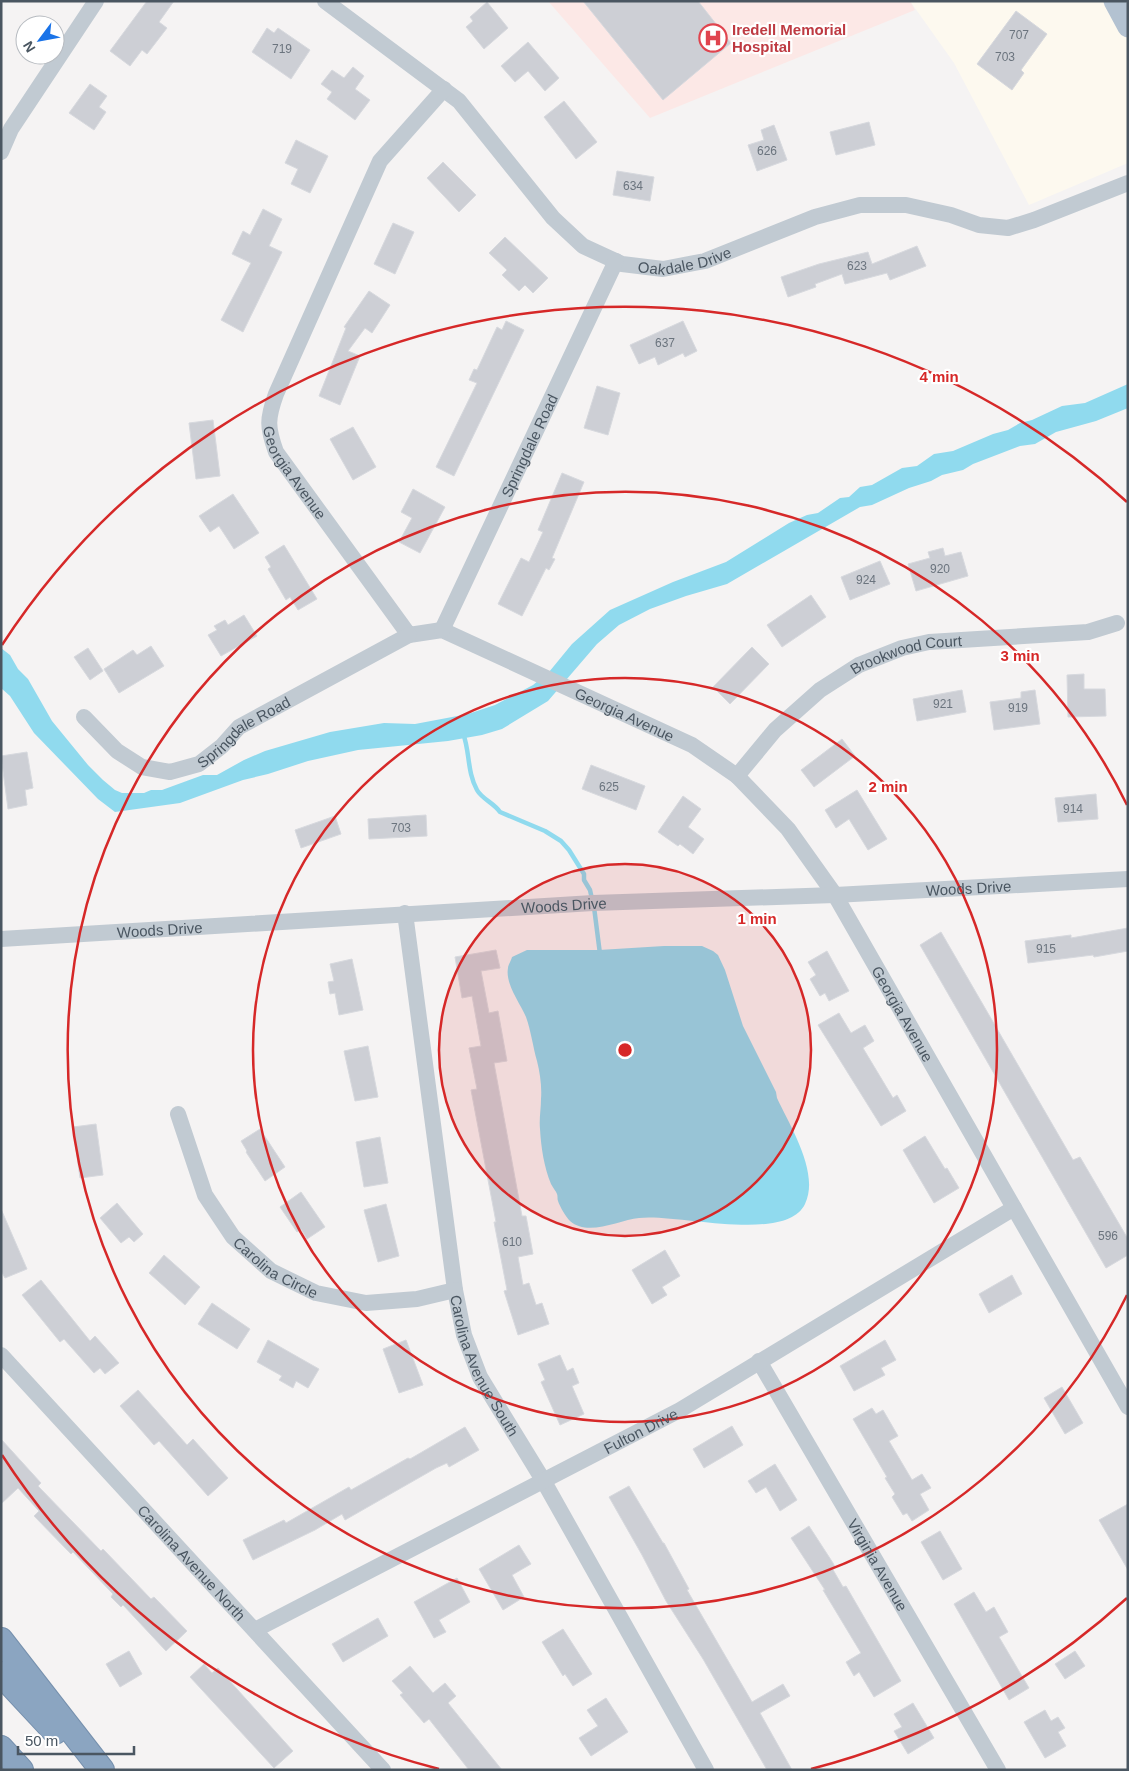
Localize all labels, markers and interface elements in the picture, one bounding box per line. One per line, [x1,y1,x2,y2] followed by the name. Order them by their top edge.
[15,15,65,65] north arrow
[732,21,846,55] place label: Iredell Memorial Hospital
[698,23,728,53] hospital icon: Iredell Memorial Hospital
[1009,28,1029,42] house number: 707
[20,38,38,55] text: N
[272,42,292,56] house number: 719
[995,50,1015,64] house number: 703
[757,144,777,158] house number: 626
[623,179,643,193] house number: 634
[637,243,733,278] street label: Oakdale Drive
[847,259,867,273] house number: 623
[655,336,675,350] house number: 637
[919,368,959,385] text: 4 min
[497,391,561,500] street label: Springdale Road
[261,424,330,522] street label: Georgia Avenue
[930,562,950,576] house number: 920
[856,573,876,587] house number: 924
[847,631,963,677] street label: Brookwood Court
[1000,647,1040,664] text: 3 min
[572,684,677,744] street label: Georgia Avenue
[193,693,293,771] street label: Springdale Road
[933,697,953,711] house number: 921
[1008,701,1028,715] house number: 919
[868,778,908,795] text: 2 min
[599,780,619,794] house number: 625
[1063,802,1083,816] house number: 914
[391,821,411,835] house number: 703
[925,877,1012,899] street label: Woods Drive
[521,894,607,916] street label: Woods Drive
[737,910,777,927] text: 1 min
[116,918,203,940] street label: Woods Drive
[1036,942,1056,956] house number: 915
[869,963,937,1064] street label: Georgia Avenue
[616,1041,634,1059] centre of rings
[1098,1229,1118,1243] house number: 596
[230,1233,321,1301] street label: Carolina Circle
[502,1235,522,1249] house number: 610
[448,1293,522,1439] street label: Carolina Avenue South
[601,1404,680,1457] street label: Fulton Drive
[135,1501,249,1624] street label: Carolina Avenue North
[845,1516,912,1614] street label: Virginia Avenue
[18,1724,134,1756] scale bar
[25,1732,58,1749] text: 50 m

